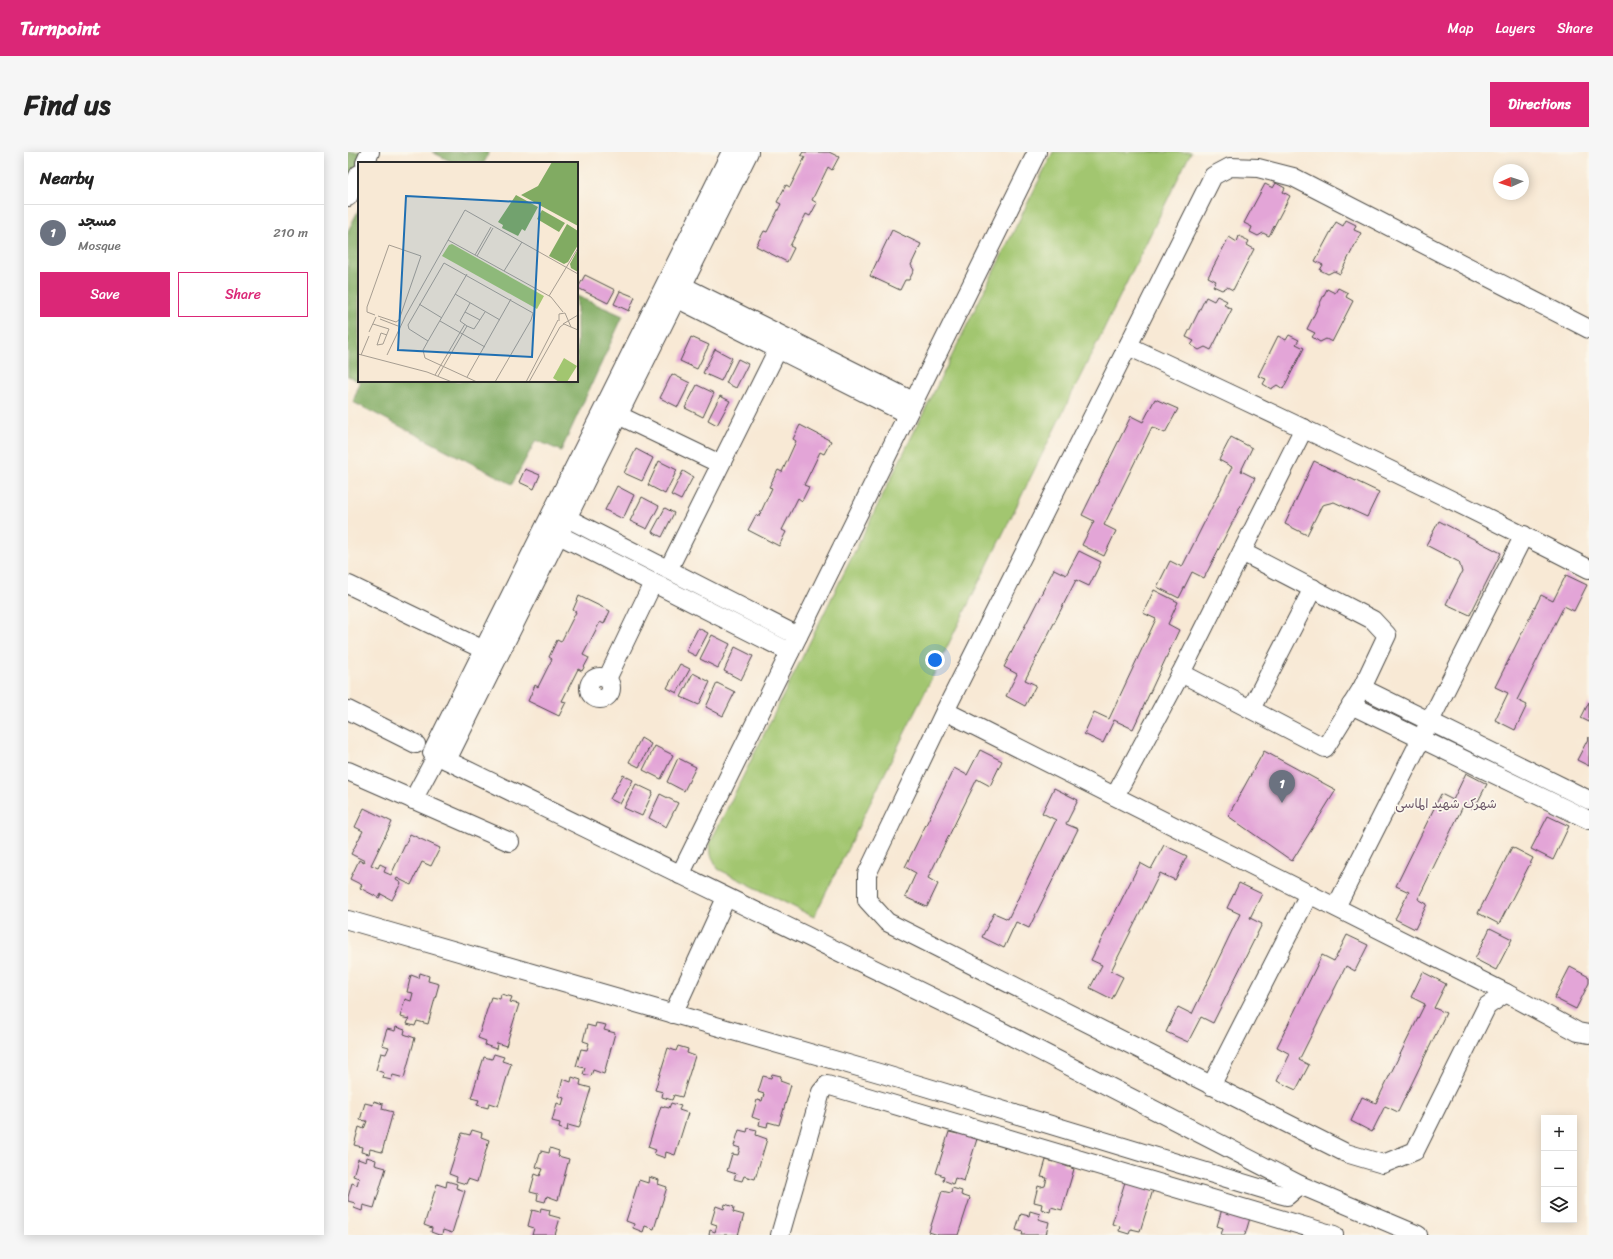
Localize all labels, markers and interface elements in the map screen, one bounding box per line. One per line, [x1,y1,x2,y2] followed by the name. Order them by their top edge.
[20,12,101,45] text: Turnpoint
[1448,16,1473,41] text: Map
[1495,16,1535,41] text: Layers
[1557,16,1593,41] text: Share
[24,80,111,129] text: Find us
[1490,82,1589,127] button: Directions
[358,162,578,382] inset map
[40,163,94,193] text: Nearby
[1493,164,1529,200] north arrow
[78,208,116,234] text: مسجد
[50,221,56,244] text: 1
[273,221,308,244] text: 210 m
[78,234,121,257] text: Mosque
[40,272,170,317] button: Save
[178,272,308,317] button: Share
[925,650,945,670] your location
[1269,770,1295,803] pin: 1
[1395,792,1497,815] district label: شهرک شهید الماسی
[1541,1115,1577,1223] map controls
[1541,1115,1577,1151] button: +
[1541,1151,1577,1187] button: −
[1541,1187,1577,1223] button: layers

